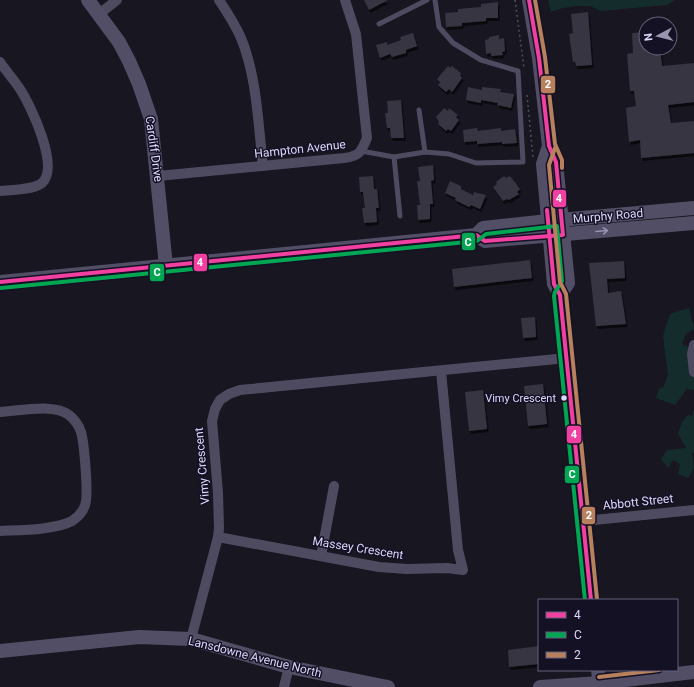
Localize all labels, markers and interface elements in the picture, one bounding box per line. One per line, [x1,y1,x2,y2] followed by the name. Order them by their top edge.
[638,16,678,56] north arrow
[642,32,655,42] text: N
[540,75,556,94] line badge: 2
[545,78,551,91] text: 2
[142,115,166,183] street label: Cardiff Drive
[254,137,346,161] street label: Hampton Avenue
[552,189,567,208] line badge: 4
[556,192,563,205] text: 4
[572,206,644,226] street label: Murphy Road
[595,228,608,235] one-way arrow
[461,232,476,251] line badge: C
[464,236,472,249] text: C
[193,253,208,272] line badge: 4
[197,256,204,269] text: 4
[149,263,165,282] line badge: C
[153,266,161,279] text: C
[485,392,556,405] place label: Vimy Crescent
[559,393,569,403] marker: Vimy Crescent
[566,425,582,444] line badge: 4
[192,427,212,505] street label: Vimy Crescent
[571,428,578,441] text: 4
[564,465,580,484] line badge: C
[568,468,576,481] text: C
[602,491,674,513] street label: Abbott Street
[581,506,596,525] line badge: 2
[586,509,592,522] text: 2
[312,534,405,562] street label: Massey Crescent
[538,599,678,671] legend
[574,608,581,622] text: 4
[574,628,582,642] text: C
[187,634,323,680] street label: Lansdowne Avenue North
[574,648,581,662] text: 2

